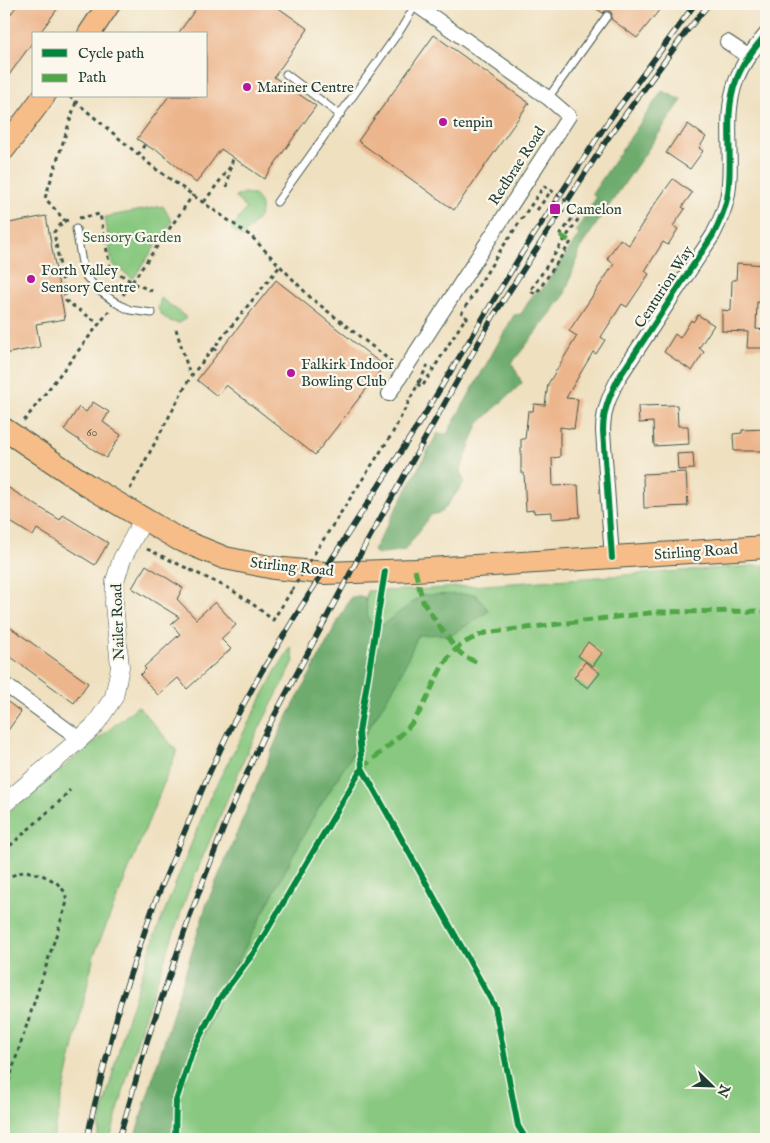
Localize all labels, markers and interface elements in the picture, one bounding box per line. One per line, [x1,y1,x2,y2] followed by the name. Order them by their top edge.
[32,32,208,98] legend
[78,44,144,63] text: Cycle path
[78,68,106,87] text: Path
[257,78,354,97] place label: Mariner Centre
[241,81,253,93] marker: Mariner Centre
[453,113,493,132] place label: tenpin
[437,116,449,128] marker: tenpin
[484,122,550,209] street label: Redbrae Road
[566,200,622,219] place label: Camelon
[548,202,562,216] marker: Camelon
[83,228,181,247] park label: Sensory Garden
[630,242,698,332] street label: Centurion Way
[41,261,136,297] place label: Forth Valley Sensory Centre
[25,273,37,285] marker: Forth Valley Sensory Centre
[301,355,394,391] place label: Falkirk Indoor Bowling Club
[285,367,297,379] marker: Falkirk Indoor Bowling Club
[87,425,98,440] house number: 60
[654,540,739,564] street label: Stirling Road
[249,553,336,581] street label: Stirling Road
[107,582,129,661] street label: Nailer Road
[688,1060,738,1110] north arrow
[712,1081,734,1100] text: N

